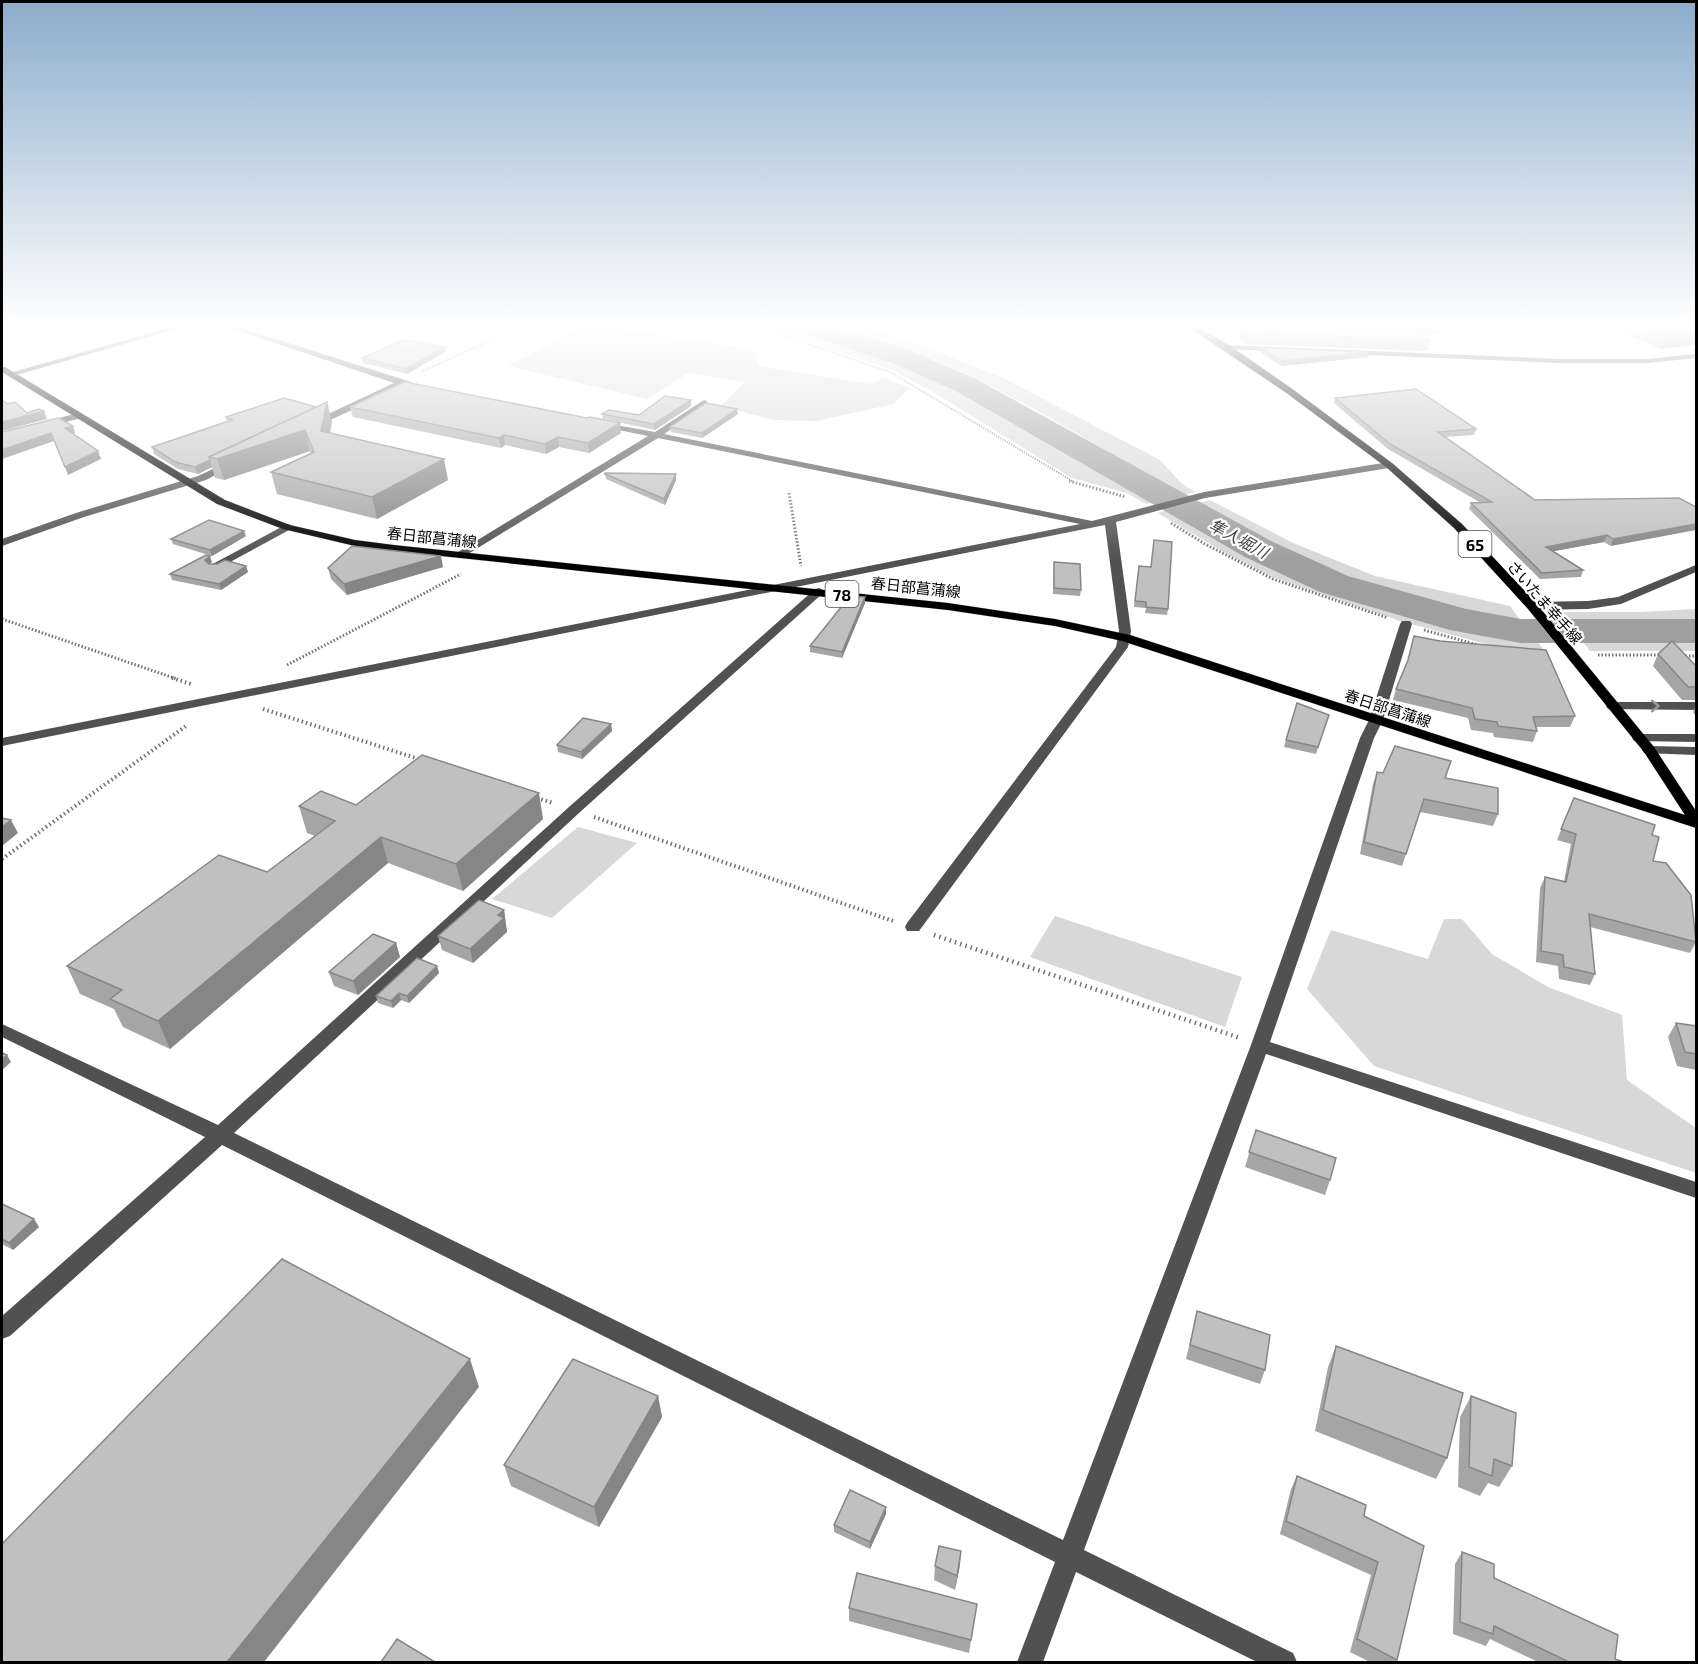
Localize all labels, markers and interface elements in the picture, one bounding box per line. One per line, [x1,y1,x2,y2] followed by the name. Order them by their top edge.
[1206,515,1273,562] water label: 隼人堀川
[386,523,478,551] street label: 春日部菖蒲線
[1458,531,1492,557] road number: 65
[1504,557,1586,647] street label: さいたま幸手線
[870,573,962,601] street label: 春日部菖蒲線
[826,581,858,607] road number: 78
[1342,686,1434,730] street label: 春日部菖蒲線
[1650,700,1659,712] one-way arrow

